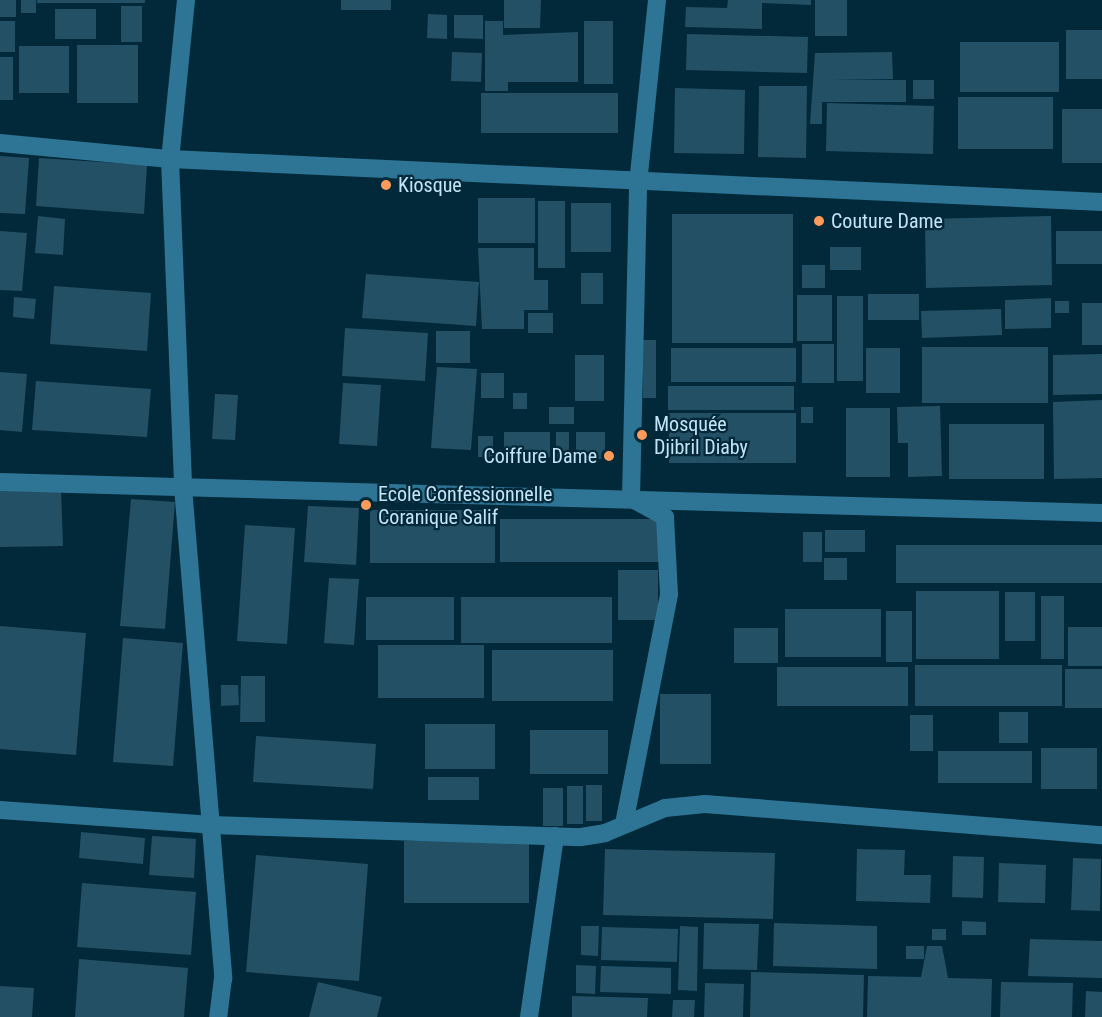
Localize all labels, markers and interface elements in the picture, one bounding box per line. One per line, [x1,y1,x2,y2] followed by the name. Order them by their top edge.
[398,173,462,197] place label: Kiosque
[379,178,393,192] marker: Kiosque
[831,209,943,233] place label: Couture Dame
[812,214,826,228] marker: Couture Dame
[654,412,748,459] place label: Mosquée Djibril Diaby
[635,428,649,442] marker: Mosquée Djibril Diaby
[483,444,597,468] place label: Coiffure Dame
[602,449,616,463] marker: Coiffure Dame
[378,482,552,529] place label: Ecole Confessionnelle Coranique Salif
[359,498,373,512] marker: Ecole Confessionnelle Coranique Salif

